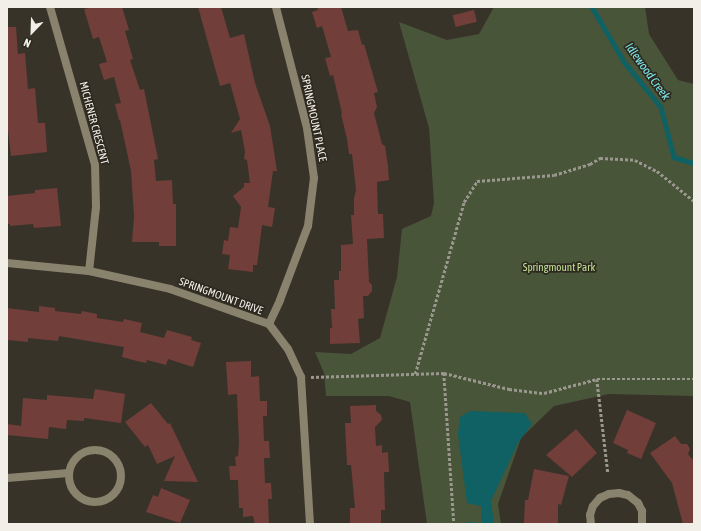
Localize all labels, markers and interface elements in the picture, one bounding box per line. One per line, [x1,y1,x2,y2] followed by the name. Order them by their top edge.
[12,12,52,52] north arrow
[22,36,33,50] text: N
[621,41,673,103] water label: Idlewood Creek
[298,73,330,163] street label: SPRINGMOUNT PLACE
[77,80,111,166] street label: MICHENER CRESCENT
[523,260,595,274] park label: Springmount Park
[177,275,265,317] street label: SPRINGMOUNT DRIVE

